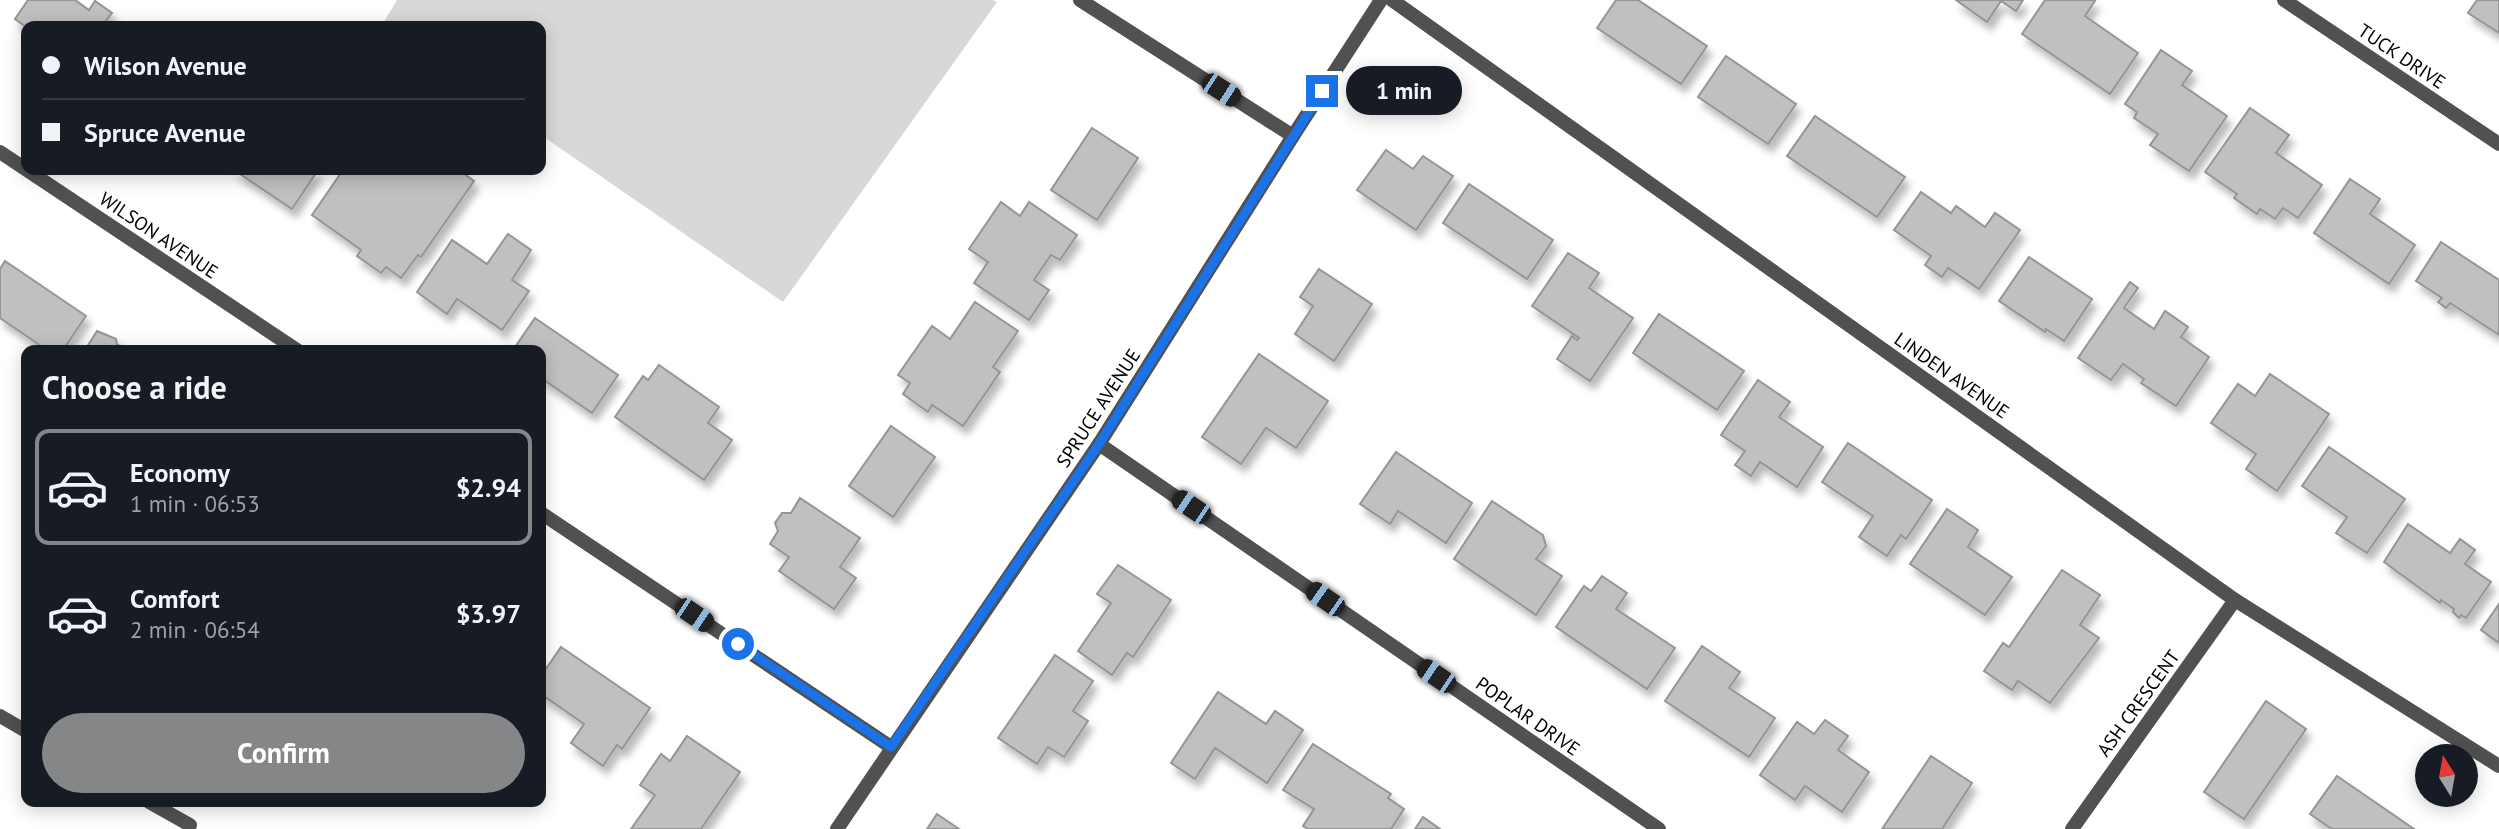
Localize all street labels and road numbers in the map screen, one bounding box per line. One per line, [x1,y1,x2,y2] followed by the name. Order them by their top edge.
[2354,18,2450,94] street label: TUCK DRIVE
[95,186,223,284] street label: WILSON AVENUE
[1890,327,2014,423] street label: LINDEN AVENUE
[1051,344,1145,472] street label: SPRUCE AVENUE
[2091,645,2185,761] street label: ASH CRESCENT
[1471,671,1585,761] street label: POPLAR DRIVE

